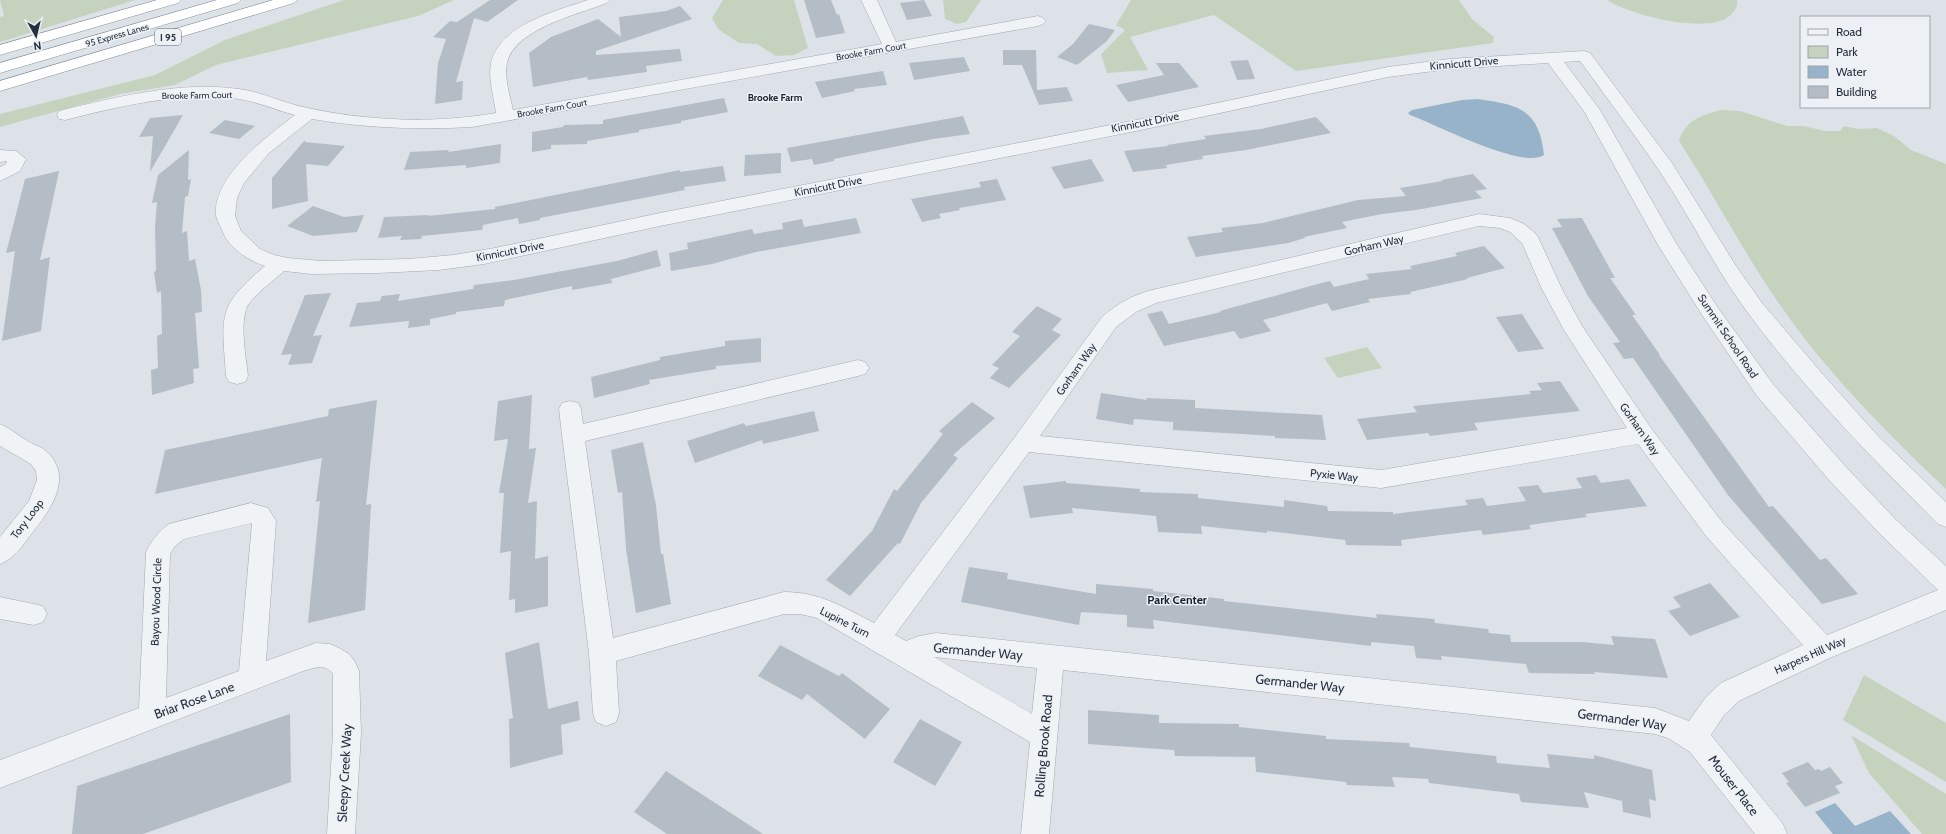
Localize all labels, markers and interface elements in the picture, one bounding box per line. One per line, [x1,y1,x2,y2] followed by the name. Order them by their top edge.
[16,16,56,56] north arrow
[1800,16,1930,108] legend
[84,21,150,49] street label: 95 Express Lanes
[1836,24,1862,39] text: Road
[155,29,181,45] road number: I 95
[33,38,42,53] text: N
[835,39,907,63] street label: Brooke Farm Court
[1836,44,1858,59] text: Park
[1429,53,1499,73] street label: Kinnicutt Drive
[1836,64,1867,79] text: Water
[1836,84,1878,99] text: Building
[162,89,232,101] street label: Brooke Farm Court
[748,91,803,104] district label: Brooke Farm
[516,96,588,120] street label: Brooke Farm Court
[1110,108,1180,135] street label: Kinnicutt Drive
[793,172,863,199] street label: Kinnicutt Drive
[1343,231,1406,259] street label: Gorham Way
[475,237,545,264] street label: Kinnicutt Drive
[1695,291,1761,381] street label: Summit School Road
[1053,340,1099,398] street label: Gorham Way
[1617,400,1663,458] street label: Gorham Way
[1309,466,1359,485] street label: Pyxie Way
[8,496,46,542] street label: Tory Loop
[147,557,165,646] street label: Bayou Wood Circle
[1147,592,1207,607] district label: Park Center
[818,603,872,641] street label: Lupine Turn
[1772,633,1848,677] street label: Harpers Hill Way
[933,639,1024,663] street label: Germander Way
[1255,670,1346,696] street label: Germander Way
[152,678,237,722] street label: Briar Rose Lane
[1031,694,1055,798] street label: Rolling Brook Road
[1577,705,1668,733] street label: Germander Way
[333,723,355,823] street label: Sleepy Creek Way
[1705,751,1763,819] street label: Mouser Place

